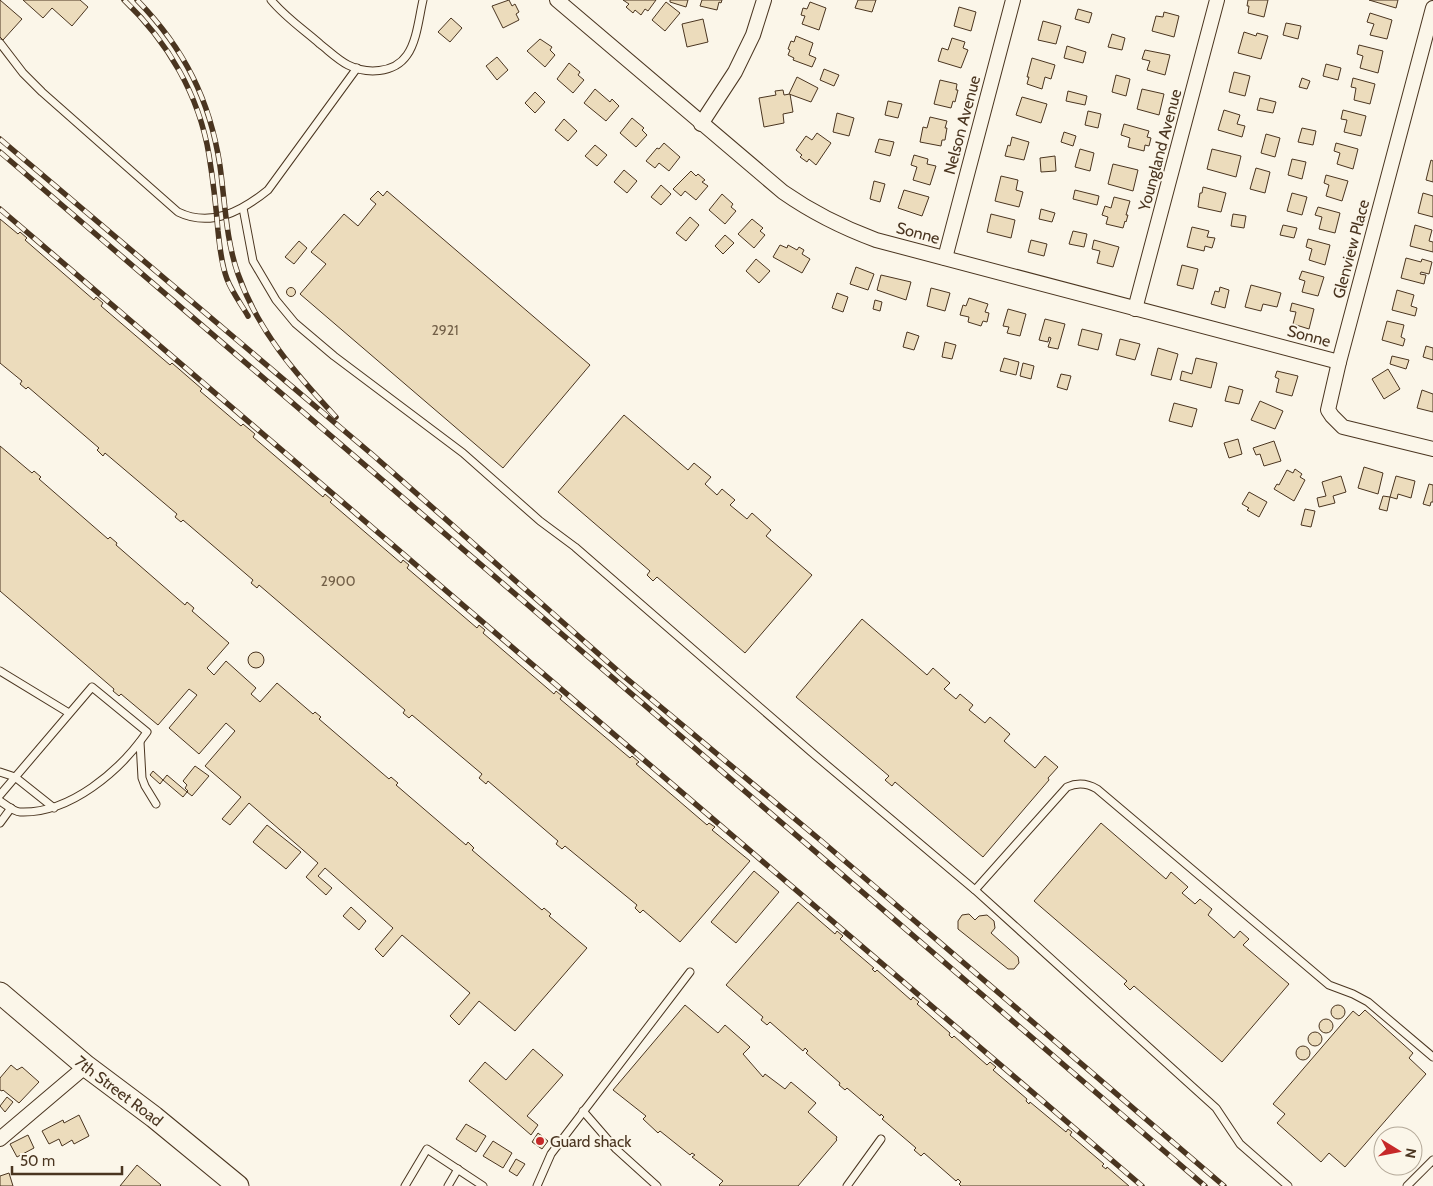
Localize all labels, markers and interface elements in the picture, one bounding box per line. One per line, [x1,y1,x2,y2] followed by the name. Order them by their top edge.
[940,73,984,177] street label: Nelson Avenue
[1134,87,1185,214] street label: Youngland Avenue
[1329,197,1373,301] street label: Glenview Place
[894,218,942,248] street label: Sonne
[431,321,459,339] house number: 2921
[1285,321,1333,351] street label: Sonne
[321,572,356,590] house number: 2900
[71,1051,167,1130] street label: 7th Street Road
[1373,1126,1423,1176] north arrow
[550,1132,632,1151] place label: Guard shack
[534,1135,546,1147] marker: Guard shack
[12,1144,122,1176] scale bar
[1401,1147,1421,1160] text: N
[20,1152,55,1170] text: 50 m

